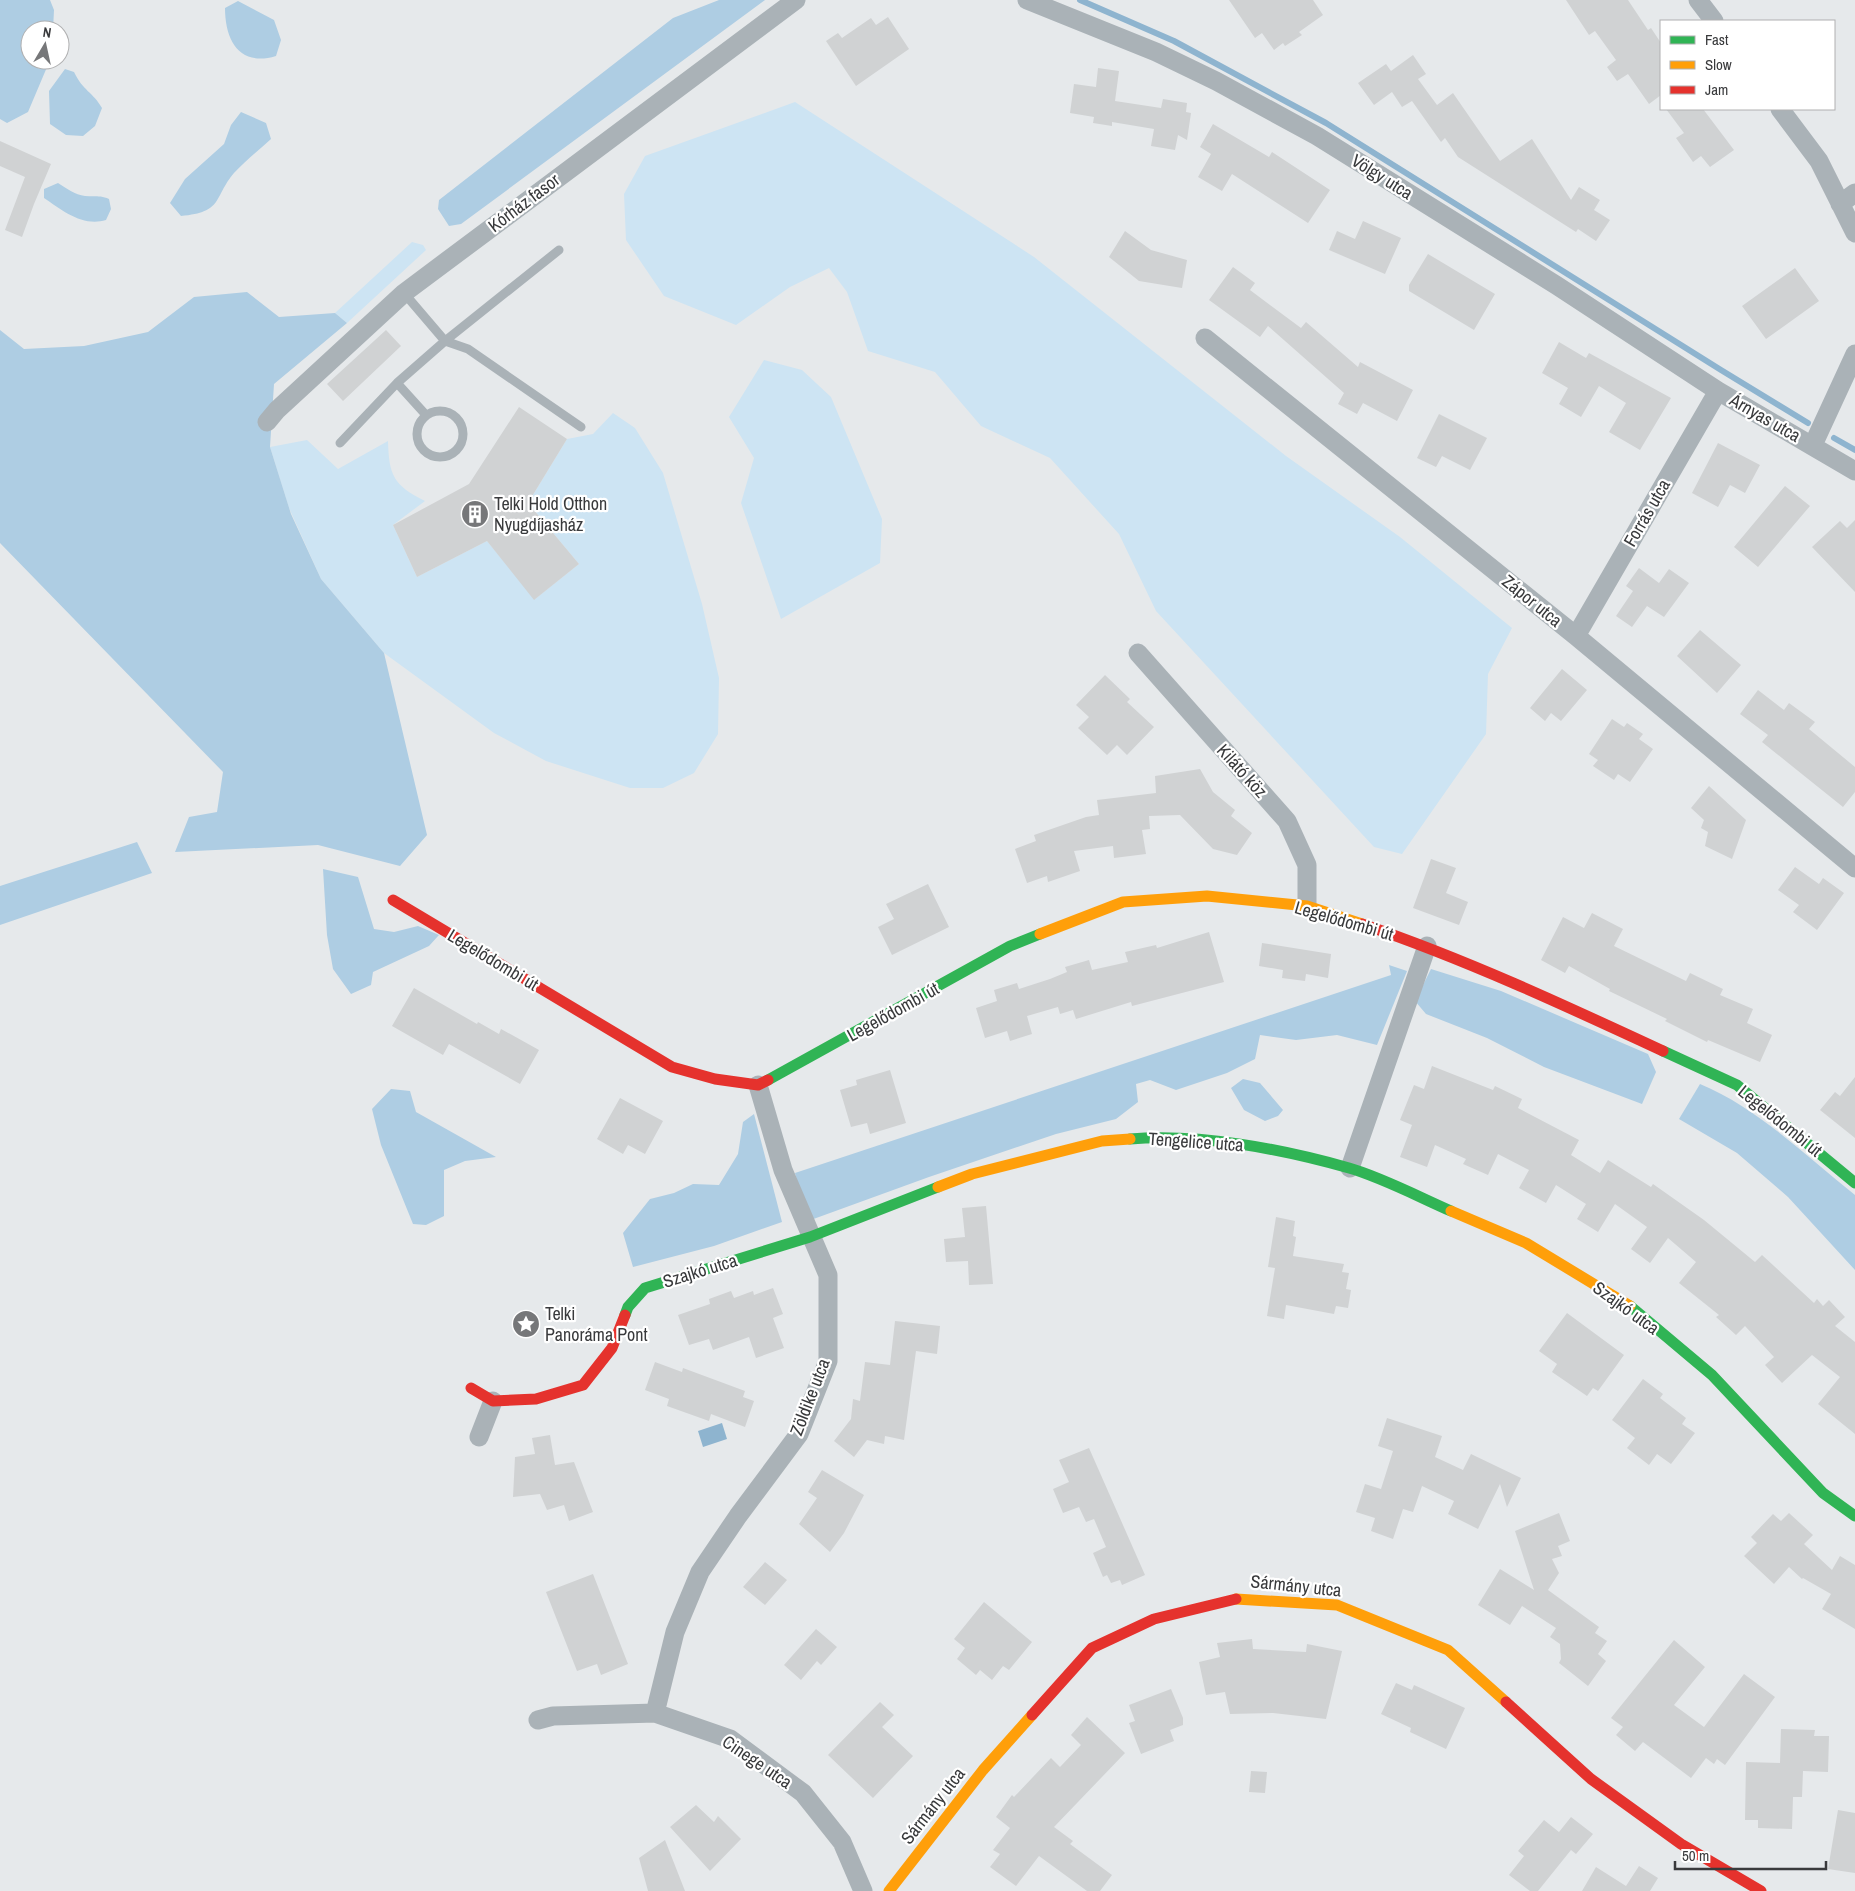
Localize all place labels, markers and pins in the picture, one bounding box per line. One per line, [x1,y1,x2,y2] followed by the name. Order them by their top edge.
[494,491,607,537] place label: Telki Hold Otthon Nyugdíjasház
[460,499,490,529] building icon: Telki Hold Otthon Nyugdíjasház
[545,1301,648,1347] place label: Telki Panoráma Pont
[511,1309,541,1339] place icon: Telki Panoráma Pont

